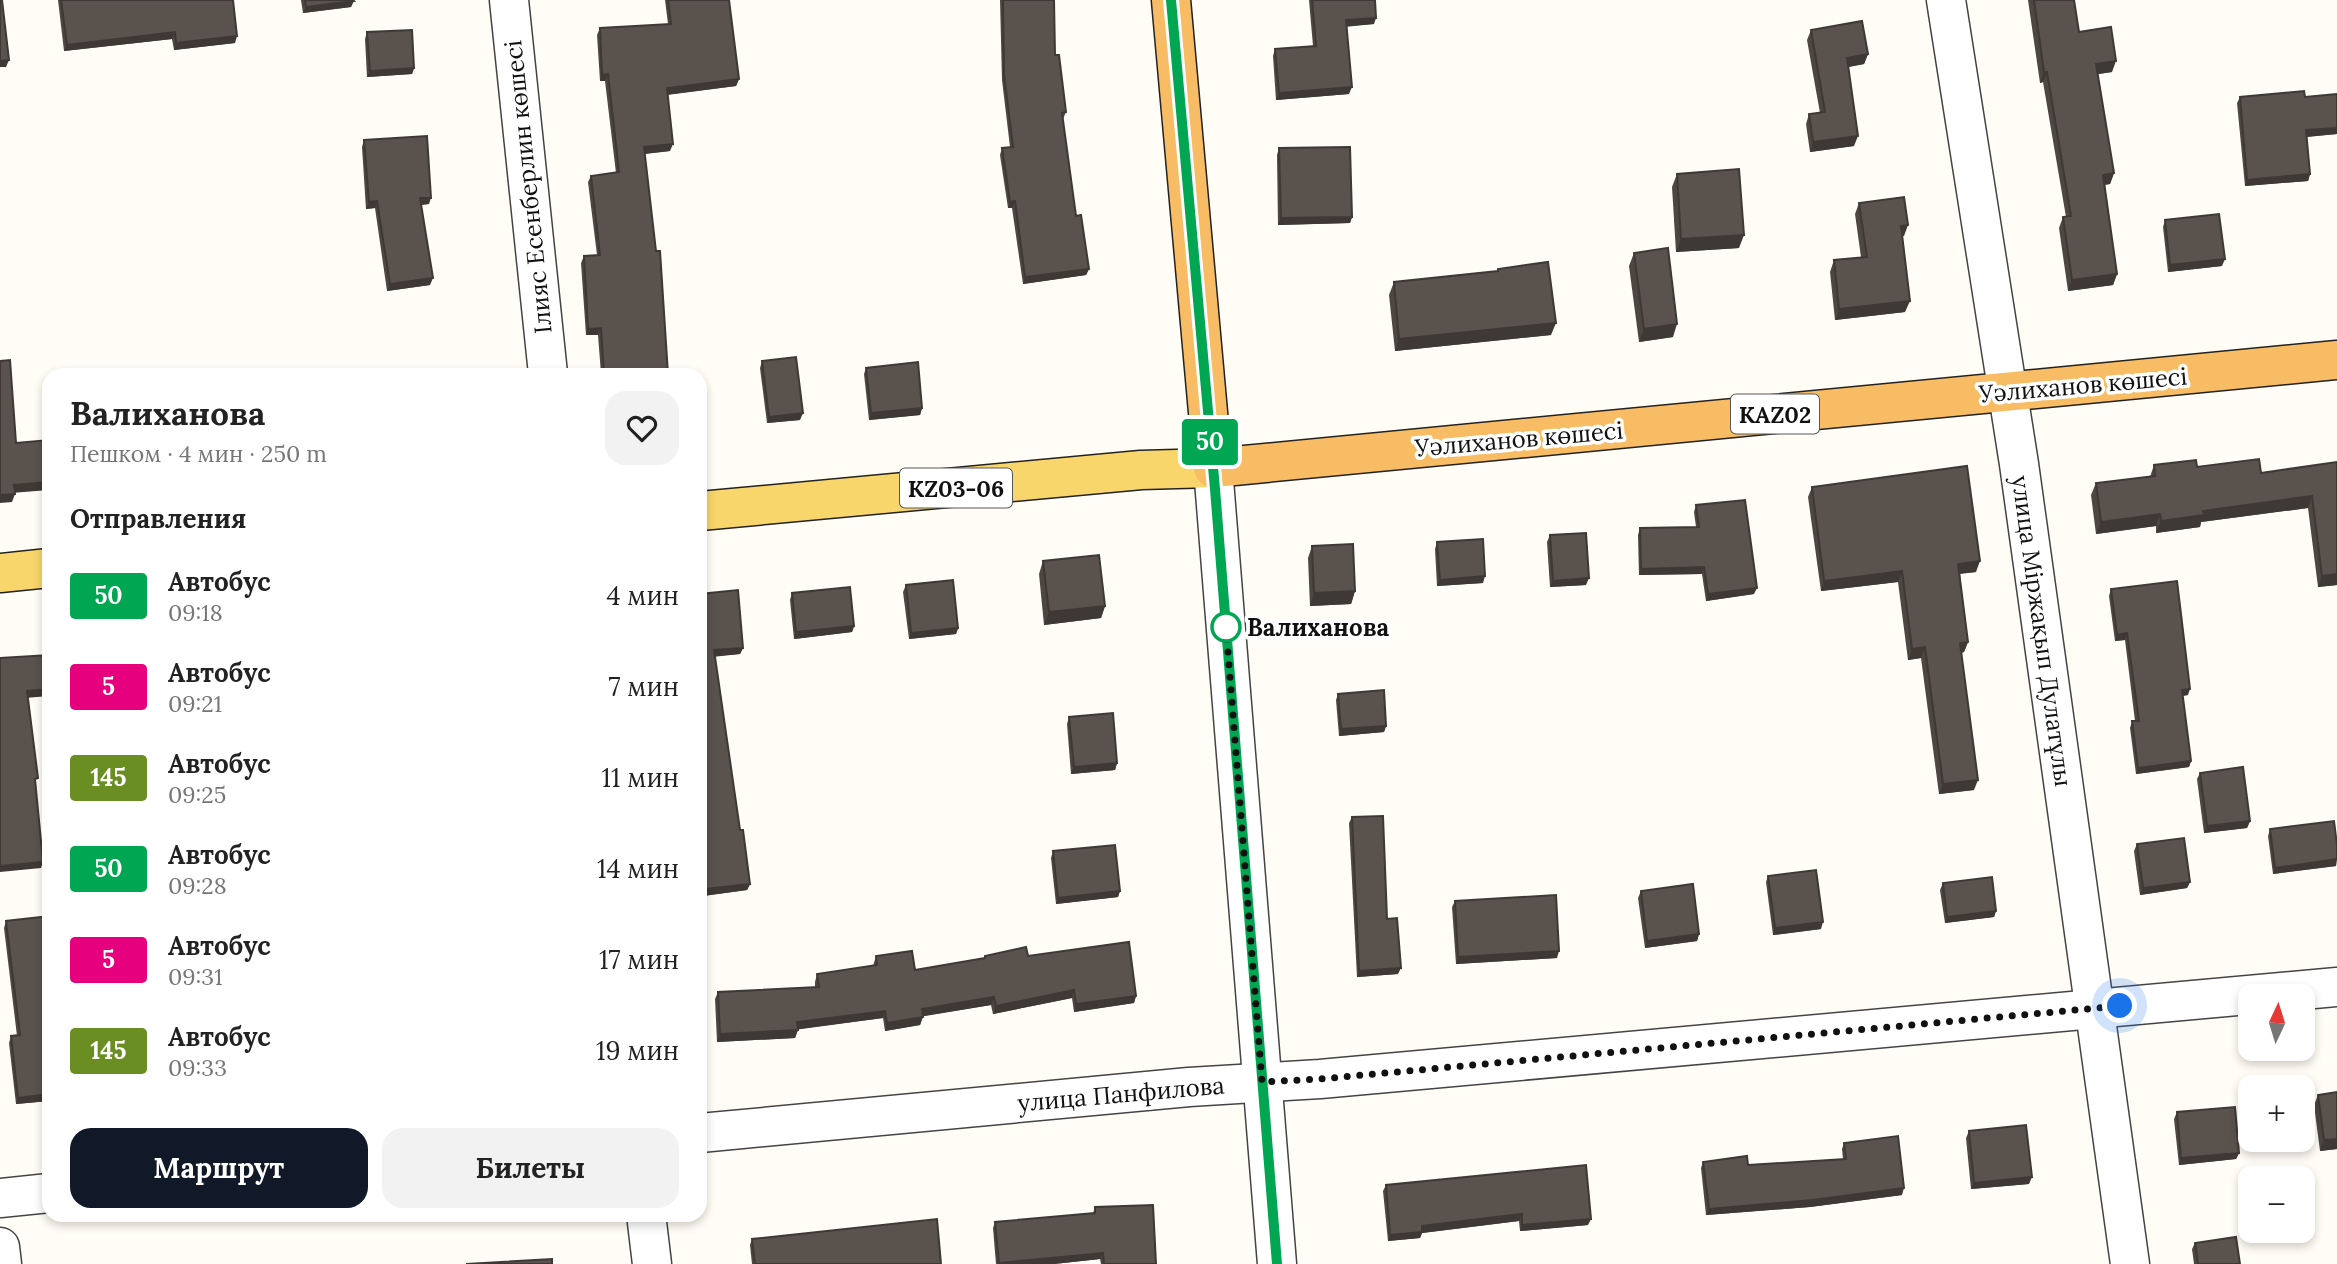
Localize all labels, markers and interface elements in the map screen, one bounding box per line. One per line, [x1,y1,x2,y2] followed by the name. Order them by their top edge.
[497,39,559,335] street label: Ілияс Есенберлин көшесі
[1977,360,2188,410] street label: Уәлиханов көшесі
[605,391,679,465] button: heart
[70,392,265,434] text: Валиханова
[1731,394,1819,434] road number: KАZ02
[1413,414,1624,464] street label: Уәлиханов көшесі
[1178,419,1242,465] line badge: 50
[1196,426,1224,457] text: 50
[70,439,327,468] text: Пешком · 4 мин · 250 m
[900,468,1012,508] road number: KZ03-06
[2005,473,2079,789] street label: улица Міржақып Дулатұлы
[70,502,246,535] text: Отправления
[168,565,271,598] text: Автобус
[606,579,679,612] text: 4 мин
[94,580,123,611] text: 50
[168,598,223,627] text: 09:18
[1211,612,1241,642] marker: Валиханова
[1247,612,1390,643] place label: Валиханова
[168,656,271,689] text: Автобус
[609,670,679,703] text: 7 мин
[102,671,115,702] text: 5
[168,689,222,718] text: 09:21
[168,747,271,780] text: Автобус
[602,761,679,794] text: 11 мин
[91,762,126,793] text: 145
[168,780,226,809] text: 09:25
[168,838,271,871] text: Автобус
[597,852,679,885] text: 14 мин
[94,853,123,884] text: 50
[168,871,227,900] text: 09:28
[168,929,271,962] text: Автобус
[599,943,679,976] text: 17 мин
[102,944,115,975] text: 5
[168,962,223,991] text: 09:31
[2238,984,2315,1060] north arrow
[2238,984,2315,1243] map controls
[2102,988,2137,1023] your location
[168,1020,271,1053] text: Автобус
[596,1034,679,1067] text: 19 мин
[91,1035,126,1066] text: 145
[168,1053,227,1082] text: 09:33
[1016,1070,1226,1118] street label: улица Панфилова
[2238,1075,2315,1152] button: +
[70,1128,368,1208] button: Маршрут
[382,1128,679,1208] button: Билеты
[2238,1166,2315,1243] button: −

